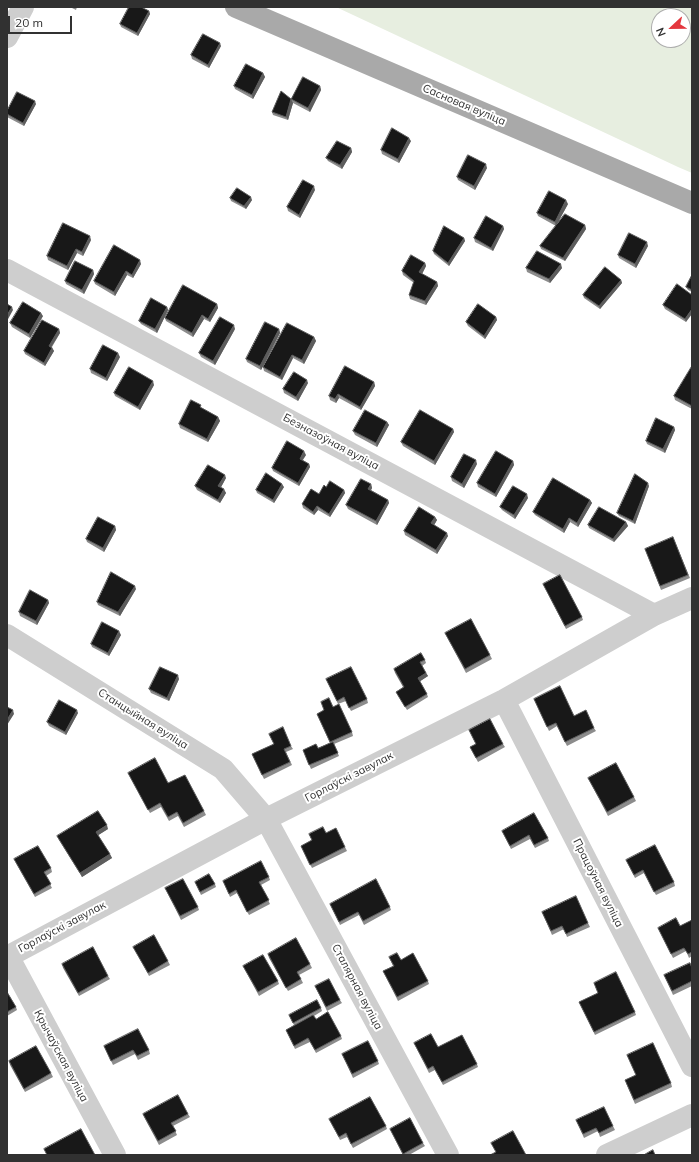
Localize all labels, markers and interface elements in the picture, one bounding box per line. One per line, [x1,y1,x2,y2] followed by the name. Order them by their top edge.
[10,8,74,34] scale bar
[651,8,691,48] north arrow
[15,15,43,30] text: 20 m
[653,26,669,39] text: N
[421,82,507,128] street label: Сасновая вуліца
[281,411,381,473] street label: Безназоўная вуліца
[95,686,191,752] street label: Станцыйная вуліца
[303,749,395,805] street label: Горлаўскі завулак
[570,837,626,929] street label: Працоўная вуліца
[16,898,108,956] street label: Горлаўскі завулак
[329,942,385,1032] street label: Сталярная вуліца
[31,1008,91,1104] street label: Крычаўская вуліца

